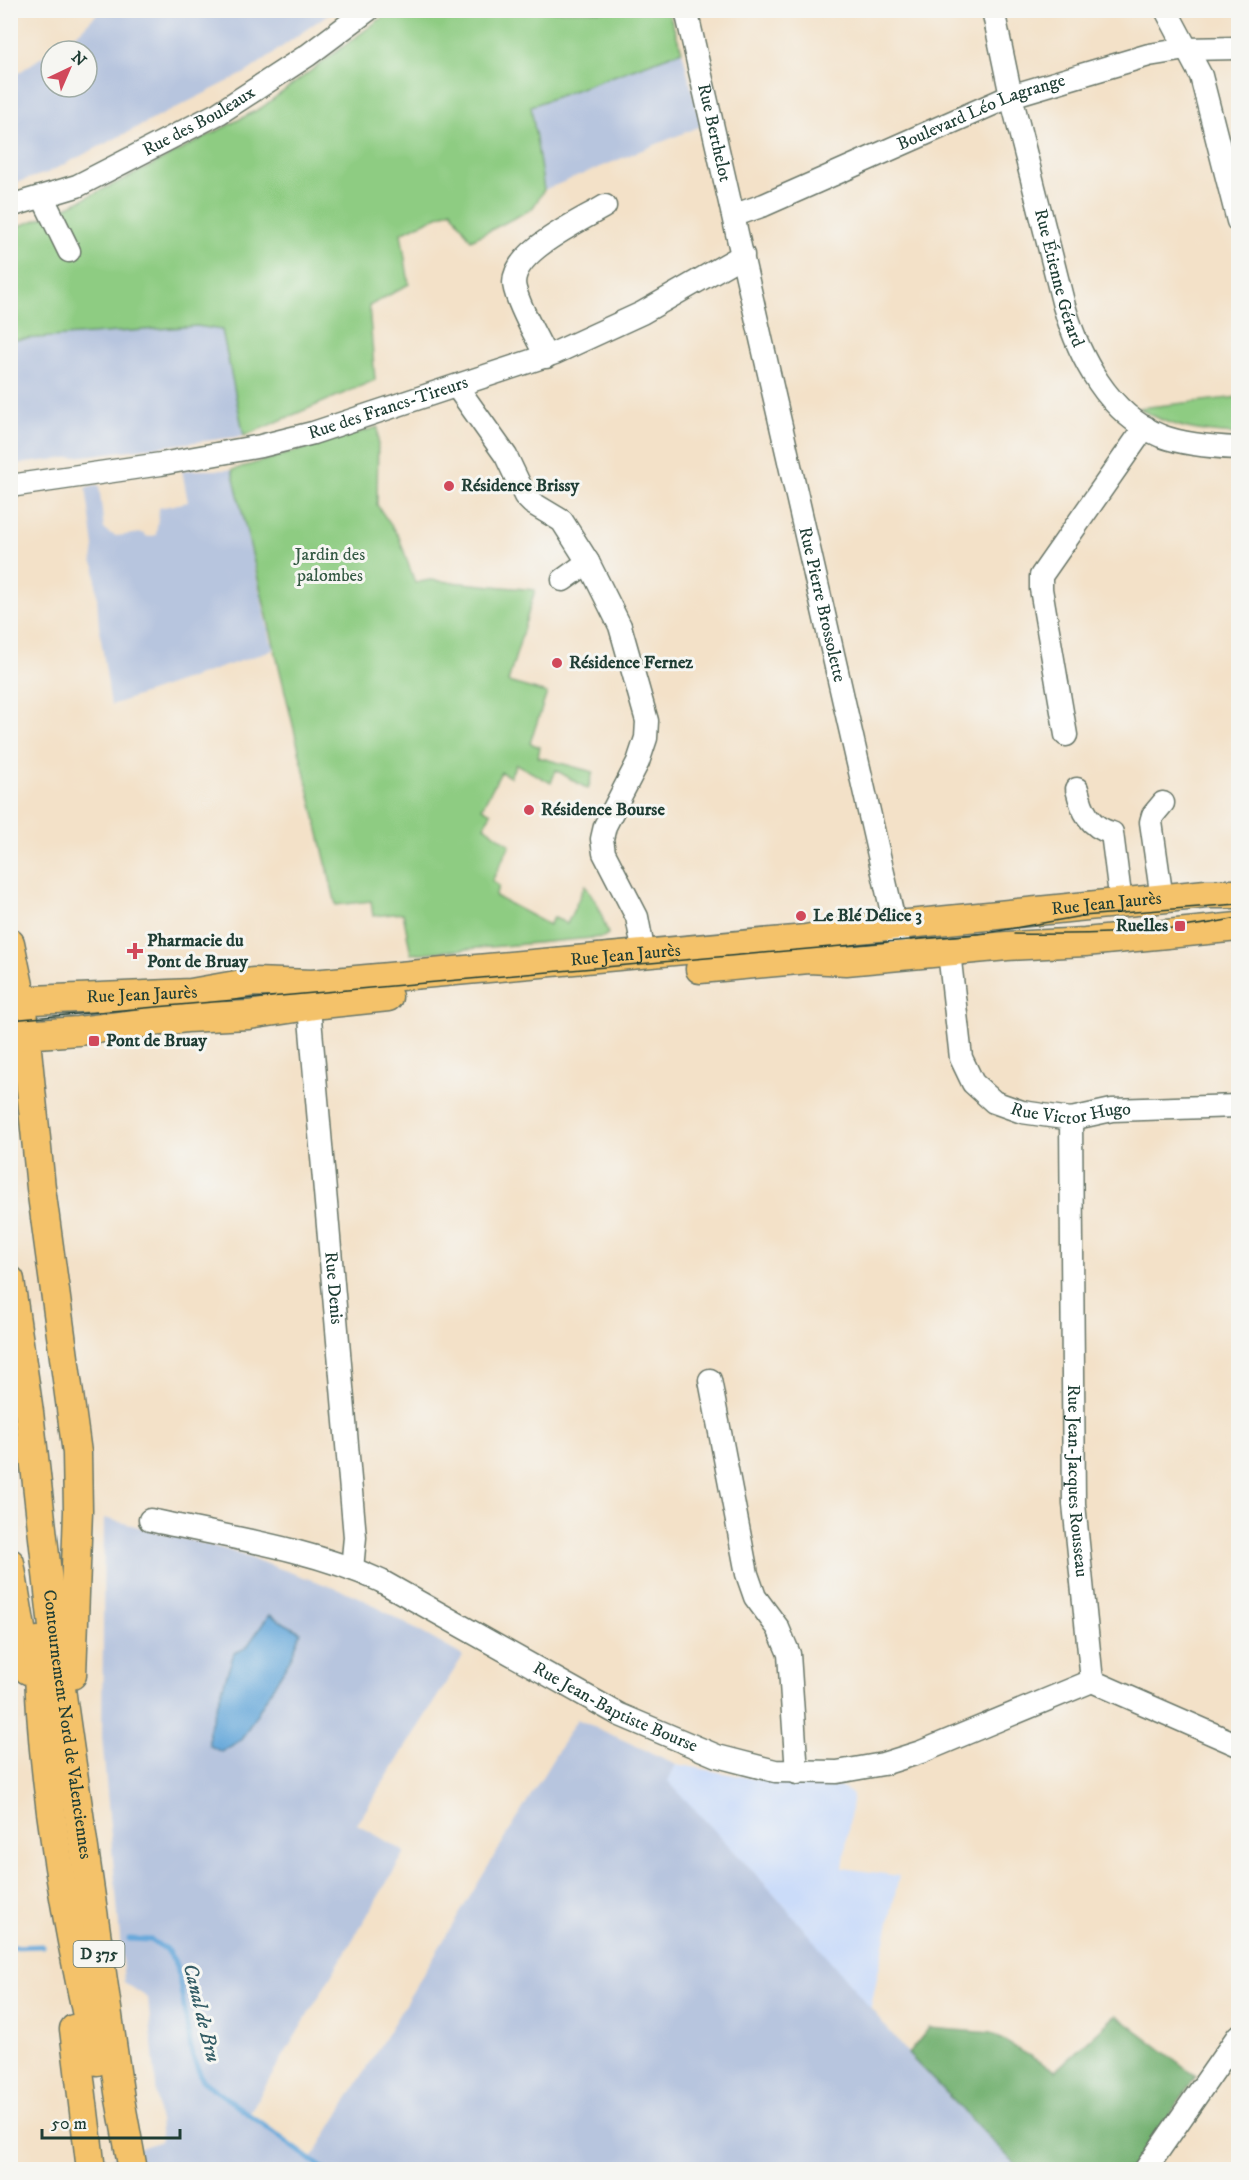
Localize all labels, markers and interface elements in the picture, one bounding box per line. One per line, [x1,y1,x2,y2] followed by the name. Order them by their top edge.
[39,39,99,99] north arrow
[67,47,90,71] text: N
[894,70,1068,156] street label: Boulevard Léo Lagrange
[139,81,259,161] street label: Rue des Bouleaux
[692,82,736,184] street label: Rue Berthelot
[1029,207,1089,351] street label: Rue Étienne Gérard
[305,371,471,445] street label: Rue des Francs-Tireurs
[461,475,579,497] place label: Résidence Brissy
[442,479,456,493] marker: Résidence Brissy
[793,525,850,684] street label: Rue Pierre Brossolette
[293,544,365,587] park label: Jardin des palombes
[569,652,693,674] place label: Résidence Fernez
[550,656,564,670] marker: Résidence Fernez
[541,799,665,821] place label: Résidence Bourse
[522,803,536,817] marker: Résidence Bourse
[1050,888,1163,920] street label: Rue Jean Jaurès
[813,905,922,927] place label: Le Blé Délice 3
[794,909,808,923] marker: Le Blé Délice 3
[1116,915,1168,937] place label: Ruelles
[1173,919,1187,933] marker: Ruelles
[147,930,248,973] place label: Pharmacie du Pont de Bruay
[569,939,682,971] street label: Rue Jean Jaurès
[128,944,142,958] marker: Pharmacie du Pont de Bruay
[86,981,199,1009] street label: Rue Jean Jaurès
[106,1030,207,1052] place label: Pont de Bruay
[87,1034,101,1048] marker: Pont de Bruay
[1008,1098,1132,1130] street label: Rue Victor Hugo
[319,1251,347,1325] street label: Rue Denis
[1062,1384,1092,1579] street label: Rue Jean-Jacques Rousseau
[38,1588,96,1860] street label: Contournement Nord de Valenciennes
[529,1657,701,1758] street label: Rue Jean-Baptiste Bourse
[74,1941,124,1967] road number: D 375
[177,1961,225,2065] water label: Canal de Bru
[42,2102,180,2140] scale bar
[51,2113,87,2135] text: 50 m

